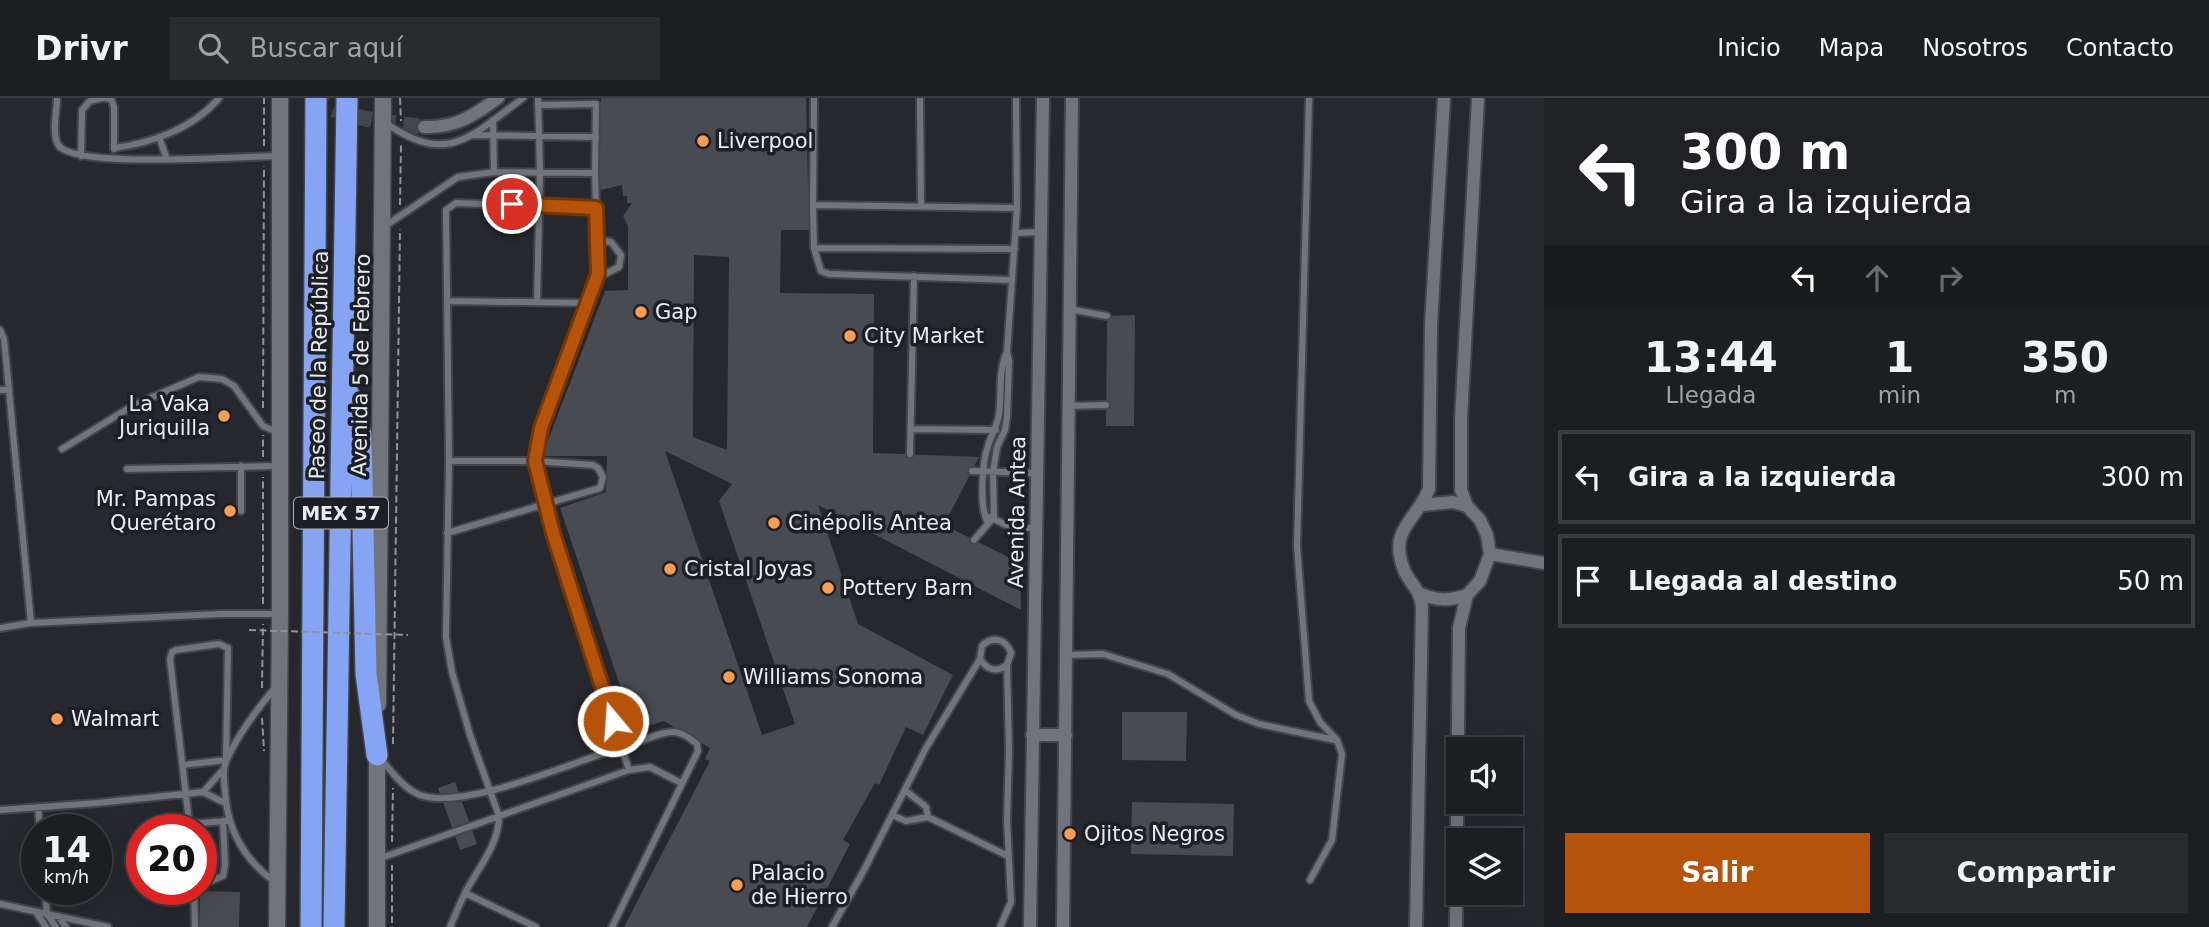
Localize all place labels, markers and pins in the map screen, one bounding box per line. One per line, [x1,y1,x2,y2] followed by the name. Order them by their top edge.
[717,129,813,153] place label: Liverpool
[695,133,711,149] marker: Liverpool
[482,174,542,234] pin
[655,300,697,324] place label: Gap
[633,304,649,320] marker: Gap
[864,324,984,348] place label: City Market
[842,328,858,344] marker: City Market
[117,392,210,440] place label: La Vaka Juriquilla
[216,408,232,424] marker: La Vaka Juriquilla
[96,487,216,535] place label: Mr. Pampas Querétaro
[222,503,238,519] marker: Mr. Pampas Querétaro
[788,511,952,535] place label: Cinépolis Antea
[766,515,782,531] marker: Cinépolis Antea
[684,557,813,581] place label: Cristal Joyas
[662,561,678,577] marker: Cristal Joyas
[842,576,973,600] place label: Pottery Barn
[820,580,836,596] marker: Pottery Barn
[743,665,923,689] place label: Williams Sonoma
[721,669,737,685] marker: Williams Sonoma
[71,707,159,731] place label: Walmart
[49,711,65,727] marker: Walmart
[1084,822,1225,846] place label: Ojitos Negros
[1062,826,1078,842] marker: Ojitos Negros
[751,861,848,909] place label: Palacio de Hierro
[729,877,745,893] marker: Palacio de Hierro

